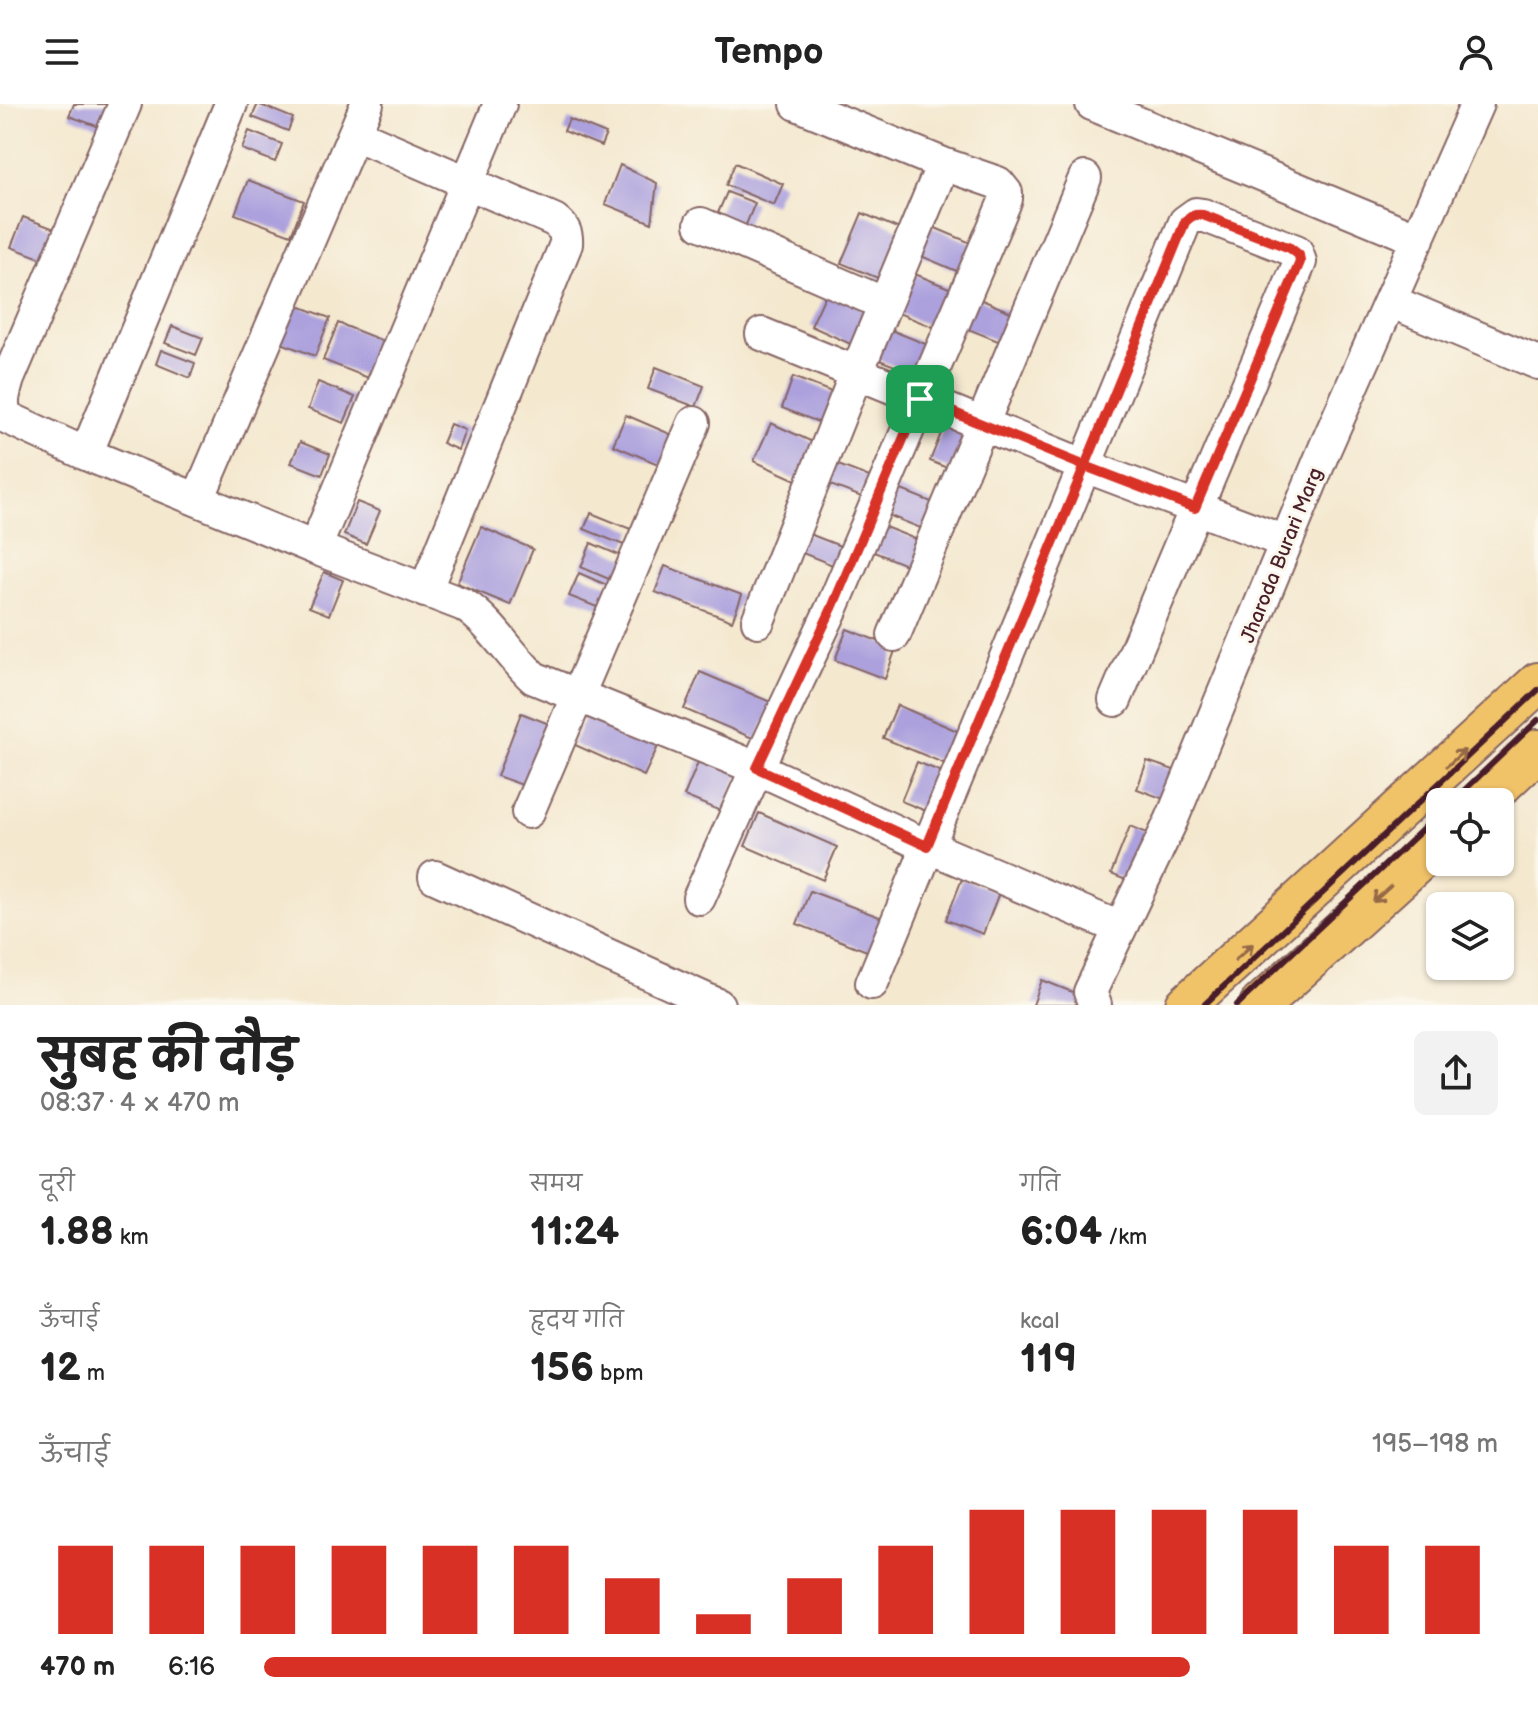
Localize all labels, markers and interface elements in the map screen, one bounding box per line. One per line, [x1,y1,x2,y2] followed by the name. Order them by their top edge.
[40,30,84,74] icon: menu
[1454,30,1498,74] icon: person
[714,31,824,74] text: Tempo
[886,365,954,433] pin
[898,377,942,421] icon: arrive
[1236,464,1328,646] street label: Jharoda Burari Marg
[1446,750,1466,768] one-way arrow
[1426,788,1514,980] map controls
[1426,788,1514,876] button: locate
[1373,885,1393,903] one-way arrow
[1426,892,1514,980] button: layers
[1233,944,1253,962] one-way arrow
[40,1031,297,1084] text: सुबह की दौड़
[1414,1031,1498,1115] button: share
[40,1088,239,1119] text: 08:37 · 4 × 470 m
[40,1171,75,1198] text: दूरी
[530,1171,582,1198] text: समय
[1020,1171,1060,1198] text: गति
[40,1208,114,1256] text: 1.88
[530,1208,619,1256] text: 11:24
[1020,1208,1102,1256] text: 6:04
[114,1224,149,1251] text: km
[1102,1224,1147,1251] text: /km
[40,1307,99,1334] text: ऊँचाई
[530,1307,624,1334] text: हृदय गति
[1020,1308,1059,1335] text: kcal
[1020,1335,1077,1383] text: 119
[40,1344,81,1392] text: 12
[530,1344,594,1392] text: 156
[81,1360,105,1387] text: m
[594,1360,643,1387] text: bpm
[1372,1429,1498,1460] text: 195–198 m
[40,1439,110,1470] text: ऊँचाई
[40,1652,115,1683] text: 470 m
[168,1652,215,1683] text: 6:16

